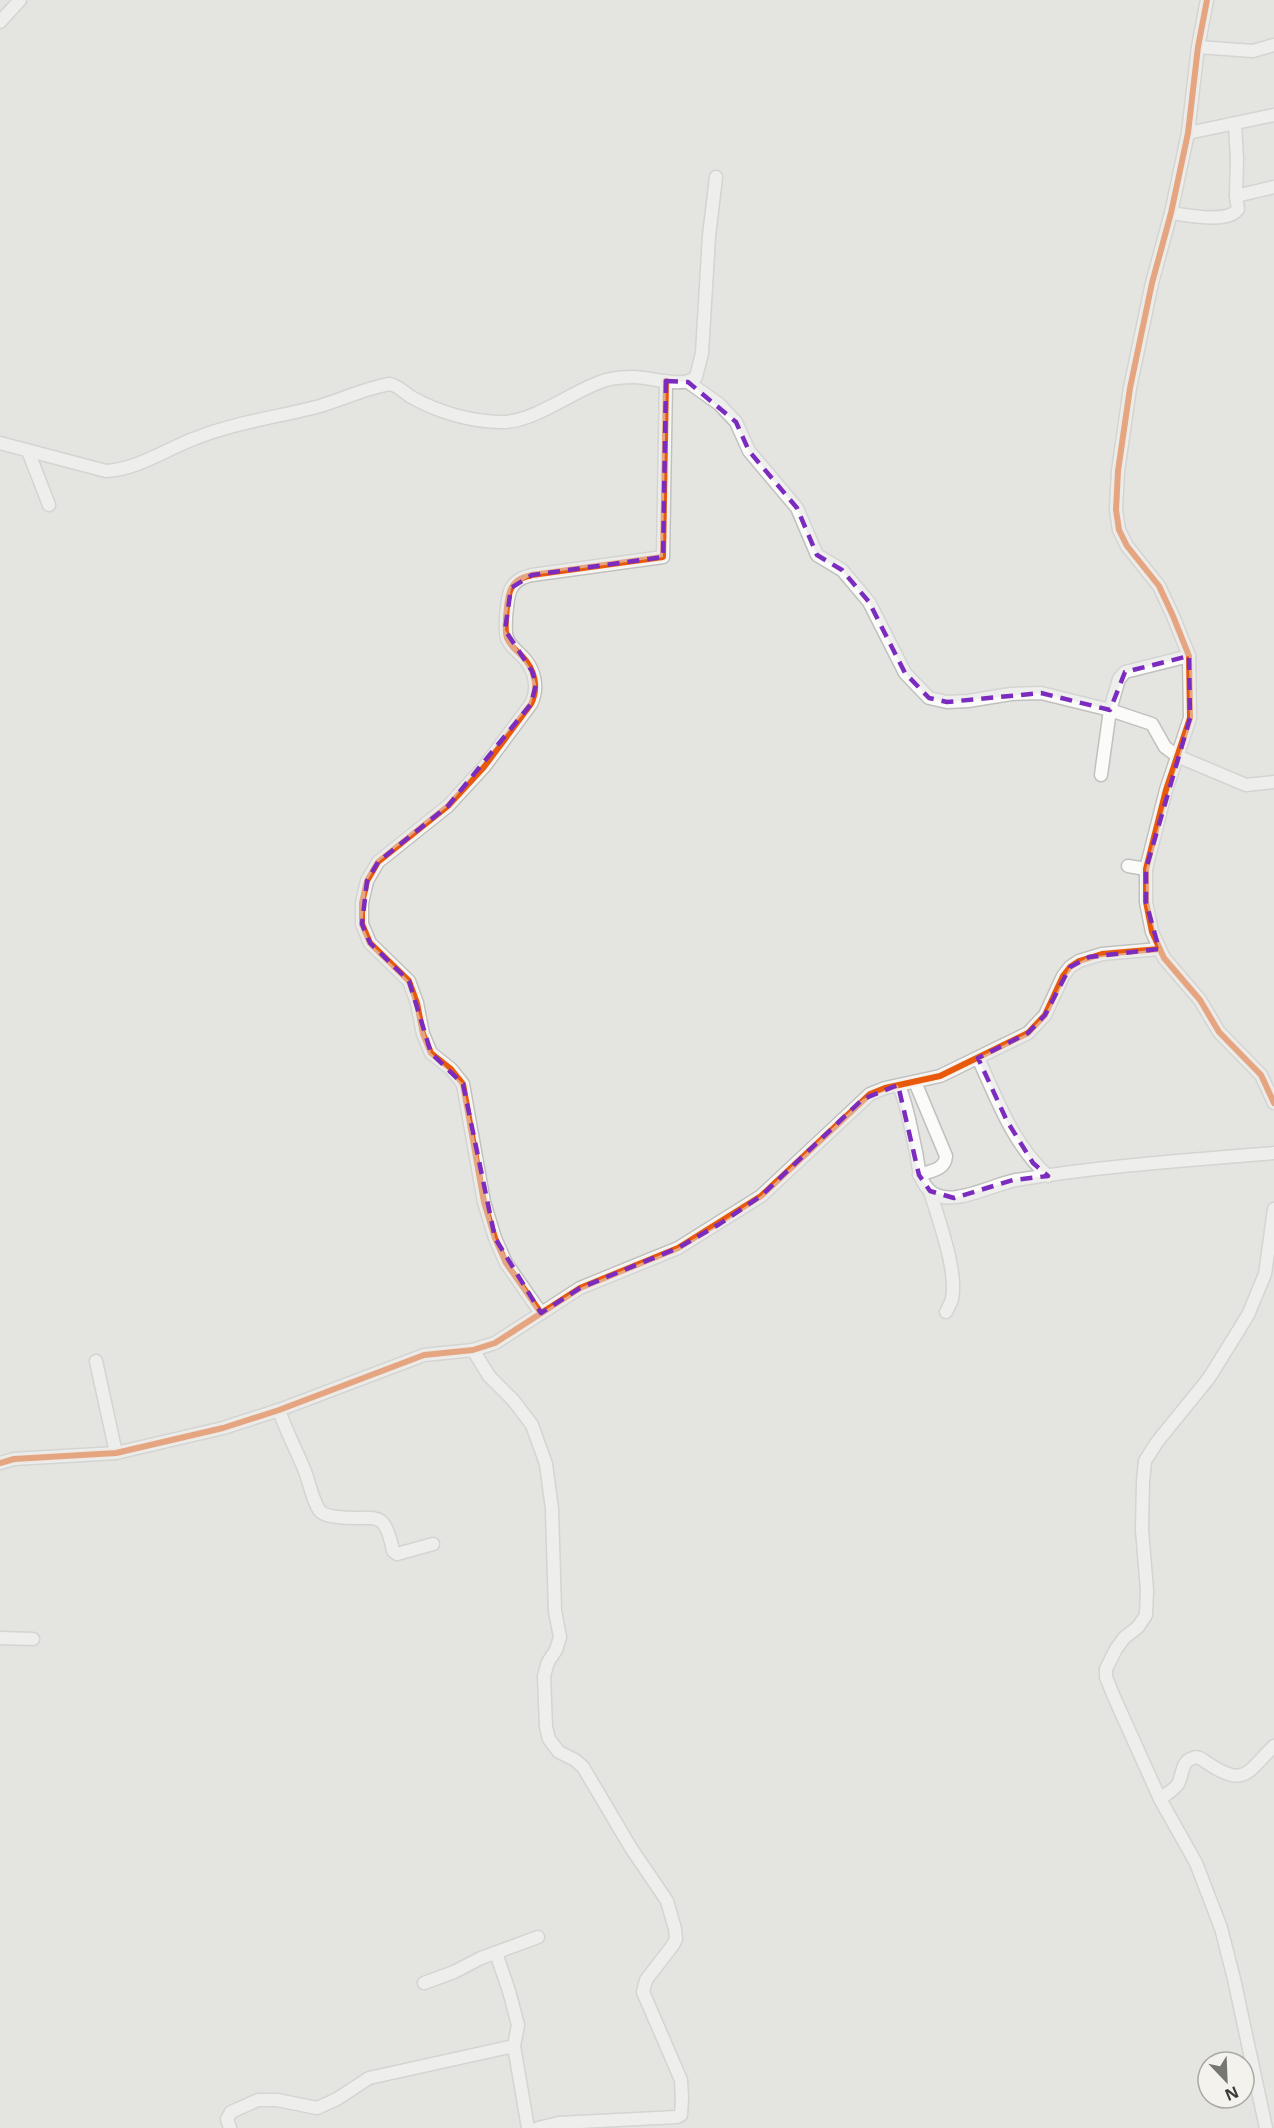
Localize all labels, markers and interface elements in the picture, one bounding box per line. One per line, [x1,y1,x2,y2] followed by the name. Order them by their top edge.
[1196,2050,1256,2110] north arrow
[1222,2081,1242,2106] text: N

